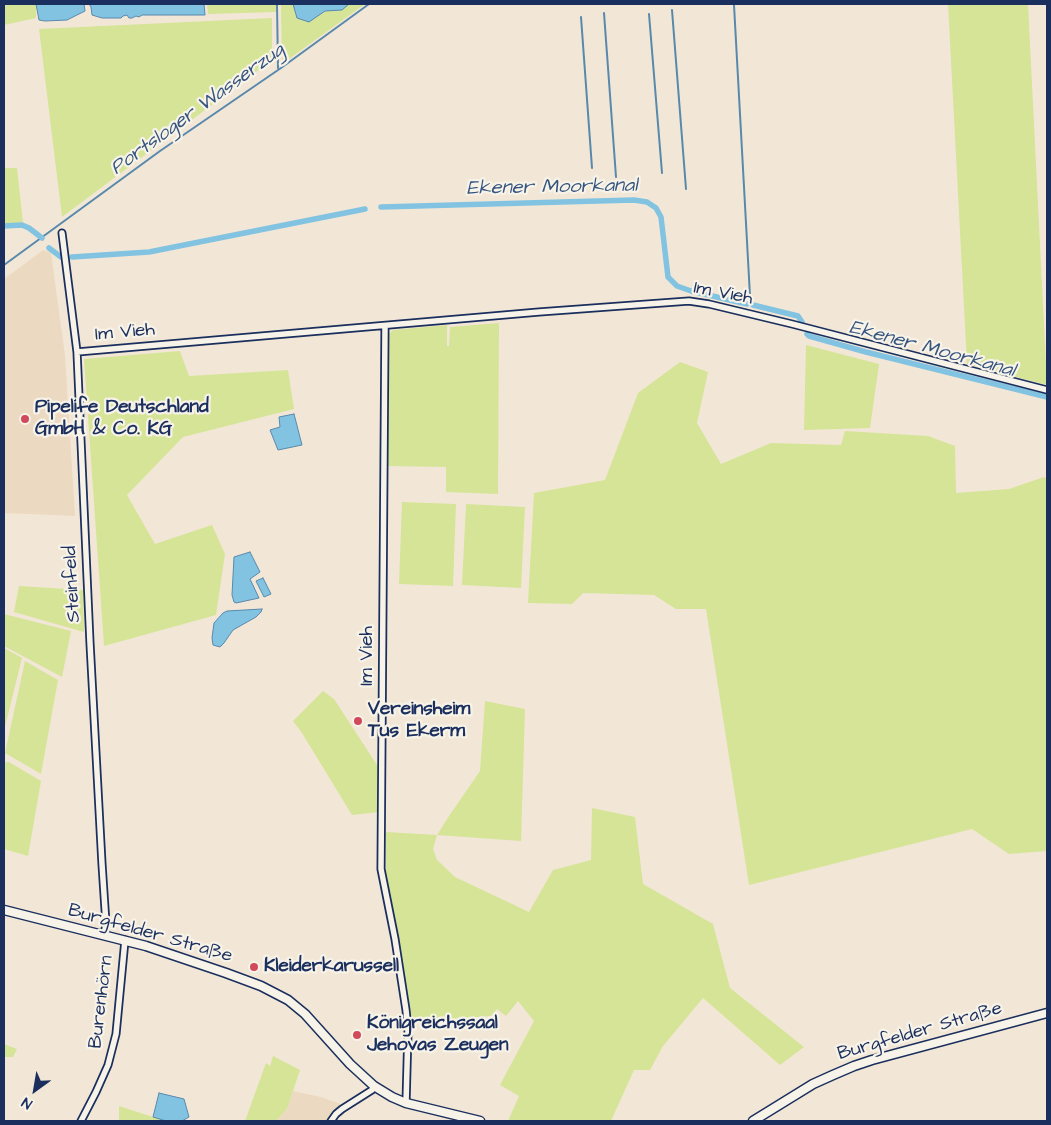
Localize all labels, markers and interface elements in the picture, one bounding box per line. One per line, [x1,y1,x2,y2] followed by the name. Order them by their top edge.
[106,39,290,181] water label: Portsloger Wasserzug
[466,175,638,201] water label: Ekener Moorkanal
[692,277,754,311] street label: Im Vieh
[846,316,1018,384] water label: Ekener Moorkanal
[94,319,156,347] street label: Im Vieh
[35,397,209,441] place label: Pipelife Deutschland GmbH & Co. KG
[19,413,31,425] marker: Pipelife Deutschland GmbH & Co. KG
[60,545,86,623] street label: Steinfeld
[357,626,379,686] street label: Im Vieh
[368,699,470,743] place label: Vereinsheim Tus Ekerm
[352,715,364,727] marker: Vereinsheim Tus Ekerm
[65,900,235,968] street label: Burgfelder Straße
[85,954,119,1050] street label: Burenhörn
[264,956,399,978] place label: Kleiderkarussell
[248,961,260,973] marker: Kleiderkarussell
[835,998,1005,1066] street label: Burgfelder Straße
[367,1013,508,1057] place label: Königreichssaal Jehovas Zeugen
[351,1029,363,1041] marker: Königreichssaal Jehovas Zeugen
[10,1065,60,1115] north arrow
[18,1092,36,1114] text: N

